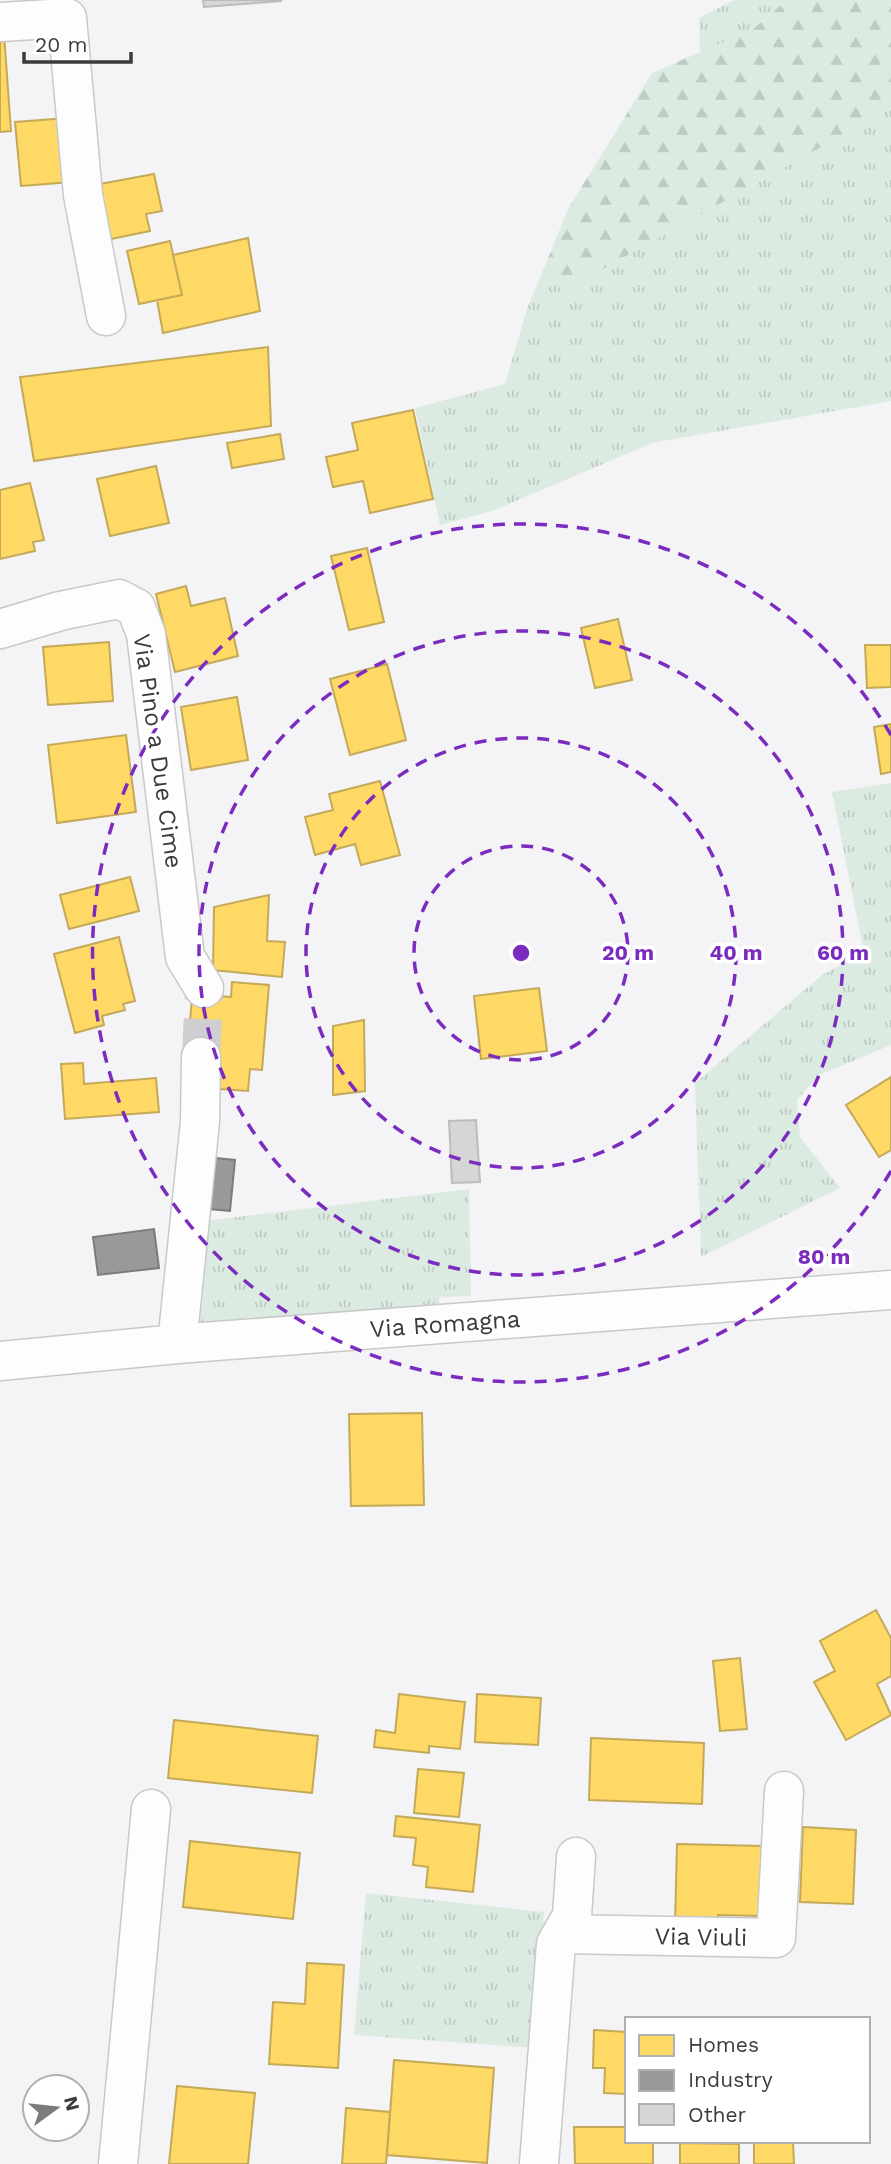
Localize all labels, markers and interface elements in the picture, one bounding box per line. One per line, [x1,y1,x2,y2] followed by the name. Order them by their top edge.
[24,21,131,65] scale bar
[35,32,87,57] text: 20 m
[128,632,188,870] street label: Via Pino a Due Cime
[602,940,654,965] text: 20 m
[710,940,762,965] text: 40 m
[817,940,869,965] text: 60 m
[509,941,533,965] centre of rings
[798,1244,850,1269] text: 80 m
[369,1305,521,1343] street label: Via Romagna
[654,1922,748,1952] street label: Via Viuli
[625,2017,870,2143] legend
[688,2032,759,2057] text: Homes
[688,2067,773,2092] text: Industry
[21,2073,91,2143] north arrow
[59,2094,85,2114] text: N
[688,2102,747,2127] text: Other

